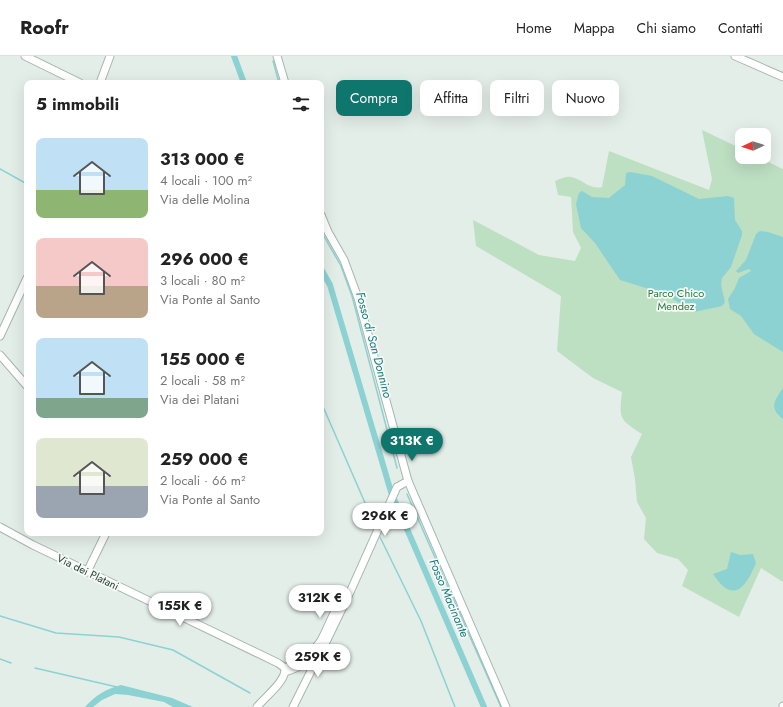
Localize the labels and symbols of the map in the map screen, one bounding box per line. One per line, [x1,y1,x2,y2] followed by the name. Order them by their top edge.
[735,128,771,164] north arrow
[648,285,704,314] park label: Parco Chico Mendez
[351,290,397,401] water label: Fosso di San Donnino
[379,428,445,462] pin: 313K €
[352,503,418,537] pin: 296K €
[54,550,122,594] street label: Via dei Platani
[424,556,474,640] water label: Fosso Macinante
[287,585,353,619] pin: 312K €
[147,593,213,627] pin: 155K €
[285,644,351,678] pin: 259K €

